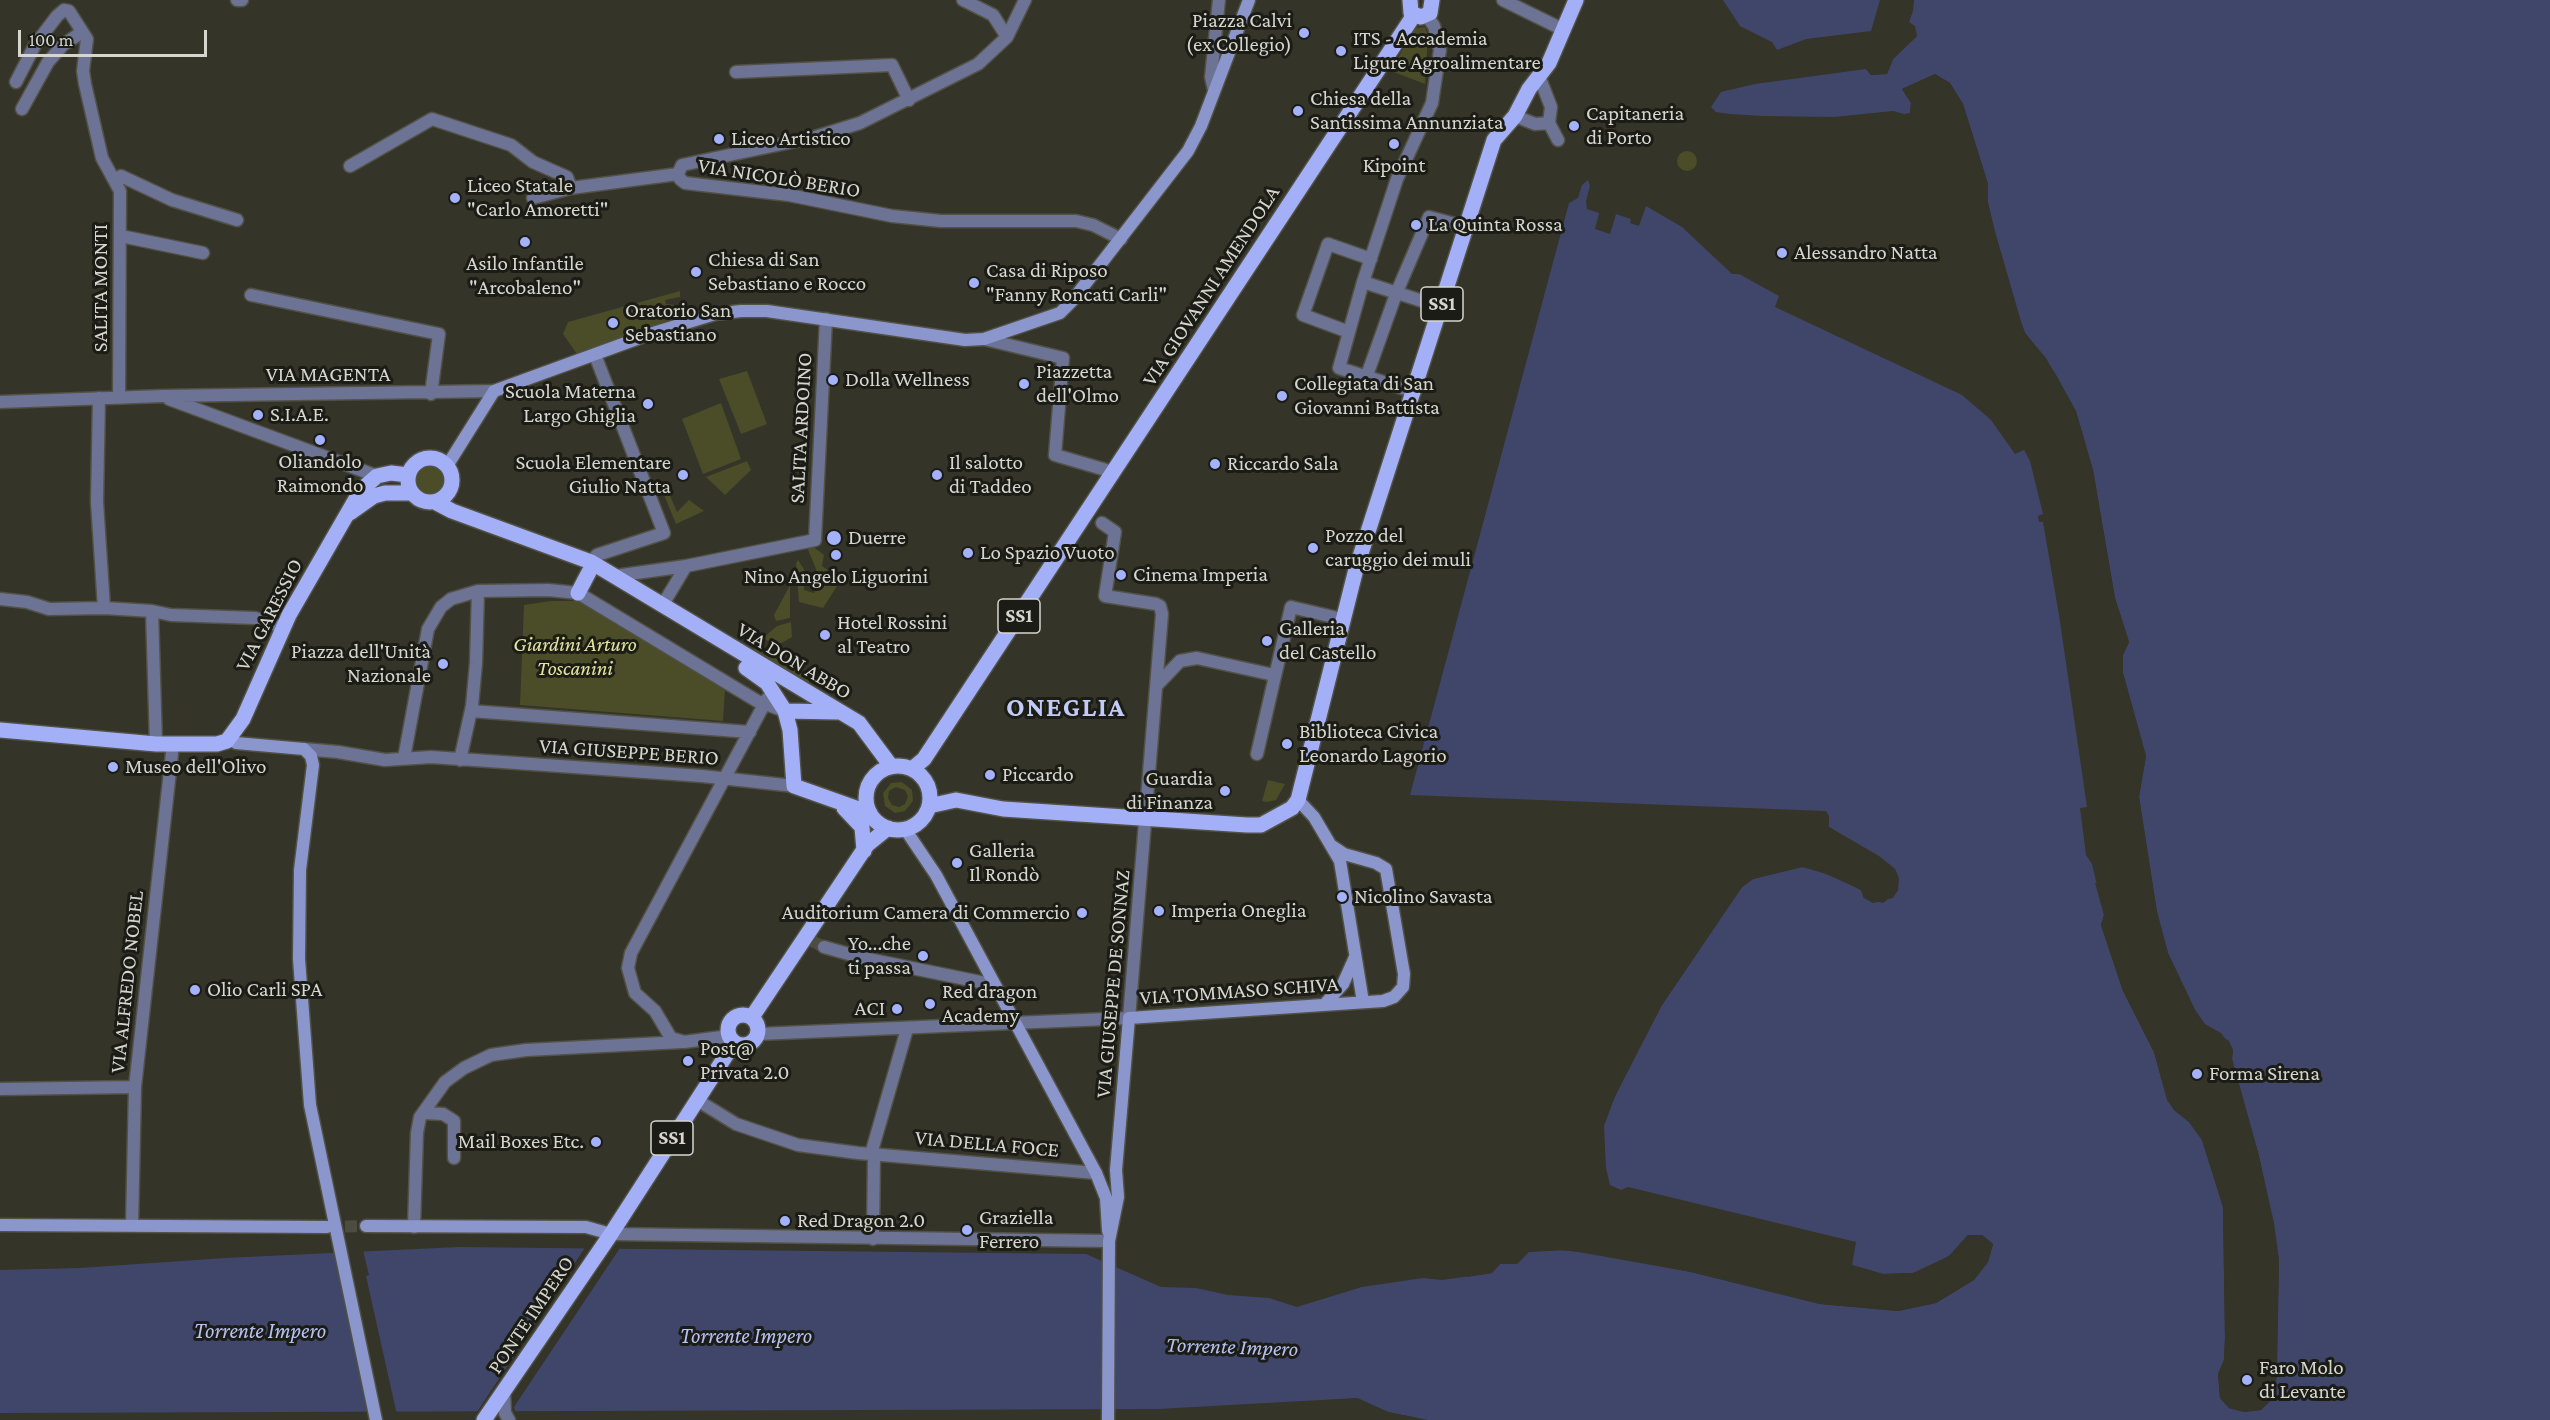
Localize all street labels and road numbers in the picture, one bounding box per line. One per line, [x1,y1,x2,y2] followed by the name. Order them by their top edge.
[696,153,862,203] street label: VIA NICOLÒ BERIO
[1137,181,1285,391] street label: VIA GIOVANNI AMENDOLA
[88,224,114,352] street label: SALITA MONTI
[1421,287,1463,321] road number: SS1
[784,352,818,504] street label: SALITA ARDOINO
[266,362,390,388] street label: VIA MAGENTA
[230,555,308,675] street label: VIA GARESSIO
[998,599,1040,633] road number: SS1
[732,617,856,705] street label: VIA DON ABBO
[538,733,720,771] street label: VIA GIUSEPPE BERIO
[1090,869,1136,1099] street label: VIA GIUSEPPE DE SONNAZ
[105,890,149,1074] street label: VIA ALFREDO NOBEL
[1139,971,1339,1011] street label: VIA TOMMASO SCHIVA
[651,1121,693,1155] road number: SS1
[914,1125,1060,1163] street label: VIA DELLA FOCE
[482,1251,580,1379] street label: PONTE IMPERO

